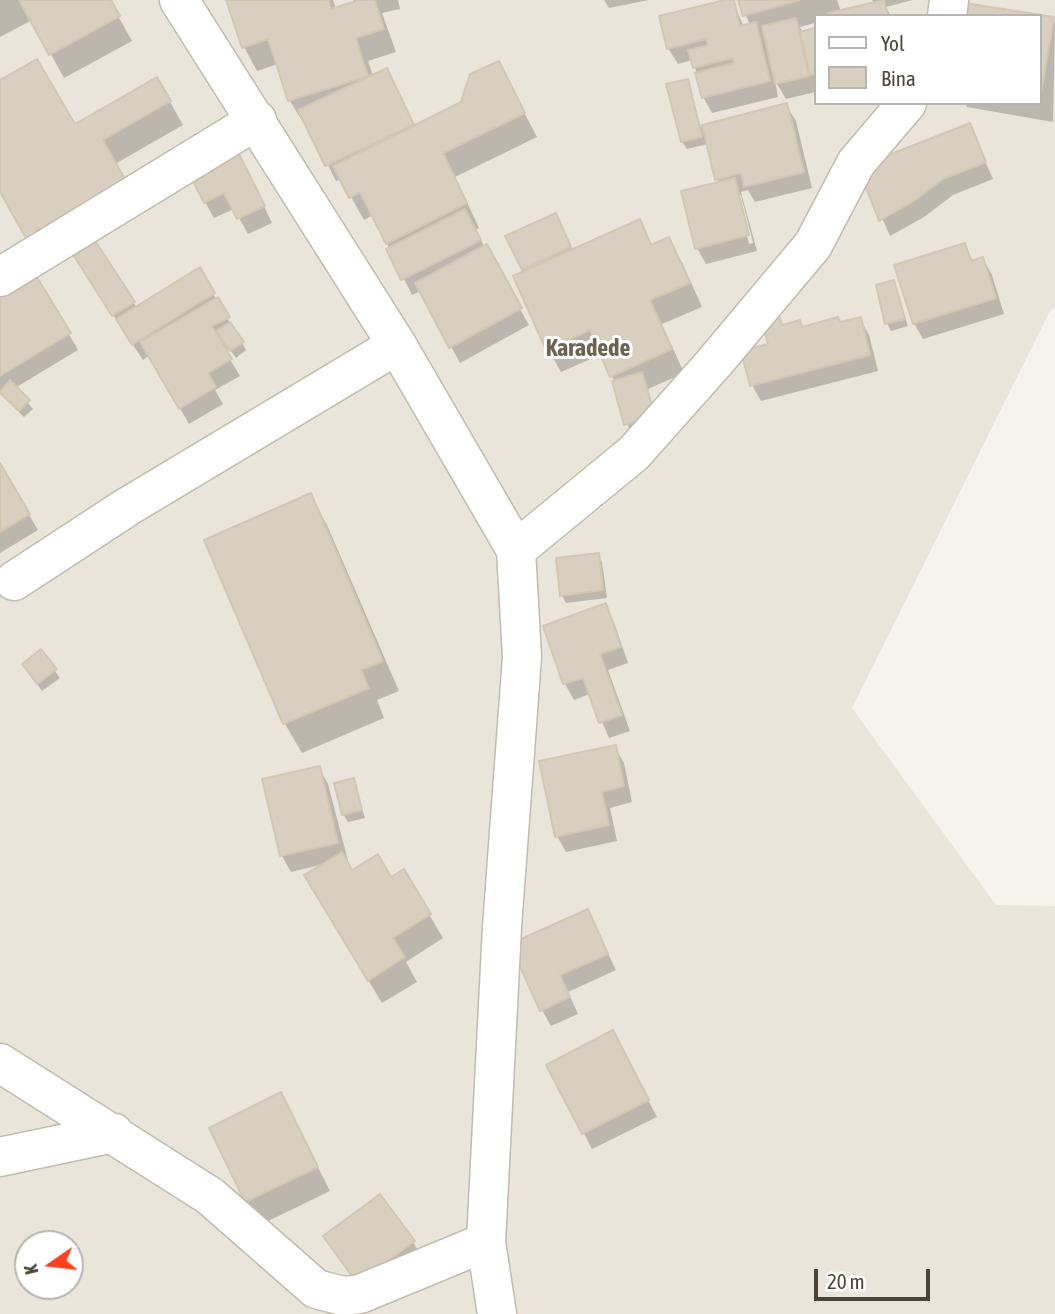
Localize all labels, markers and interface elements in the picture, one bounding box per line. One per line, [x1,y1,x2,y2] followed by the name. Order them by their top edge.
[814,14,1041,105] legend
[881,31,905,55] text: Yol
[881,66,916,90] text: Bina
[546,334,630,362] district label: Karadede
[14,1230,84,1300] north arrow
[817,1254,932,1298] scale bar
[19,1262,42,1277] text: K
[827,1269,865,1293] text: 20 m

